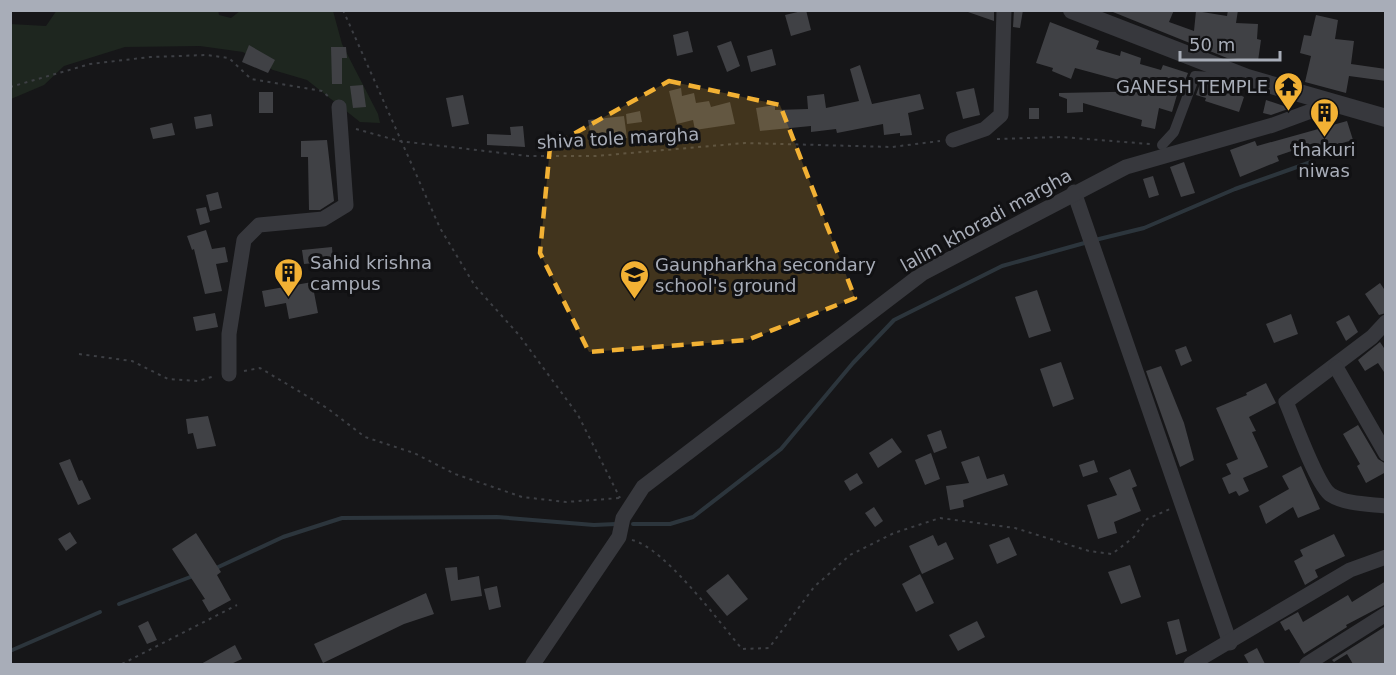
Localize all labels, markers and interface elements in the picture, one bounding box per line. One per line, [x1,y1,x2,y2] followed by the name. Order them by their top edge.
[1180,24,1280,62] scale bar
[1189,34,1235,55] text: 50 m
[1273,70,1305,112] temple icon: GANESH TEMPLE
[1116,76,1268,97] place label: GANESH TEMPLE
[1308,96,1340,138] building icon: thakuri niwas
[536,123,700,153] street label: shiva tole margha
[1292,139,1356,181] place label: thakuri niwas
[897,164,1075,276] street label: lalim khoradi margha
[310,252,432,294] place label: Sahid krishna campus
[655,254,876,296] place label: Gaunpharkha secondary school's ground
[273,256,305,298] building icon: Sahid krishna campus
[618,258,650,300] school or university icon: Gaunpharkha secondary school's ground

